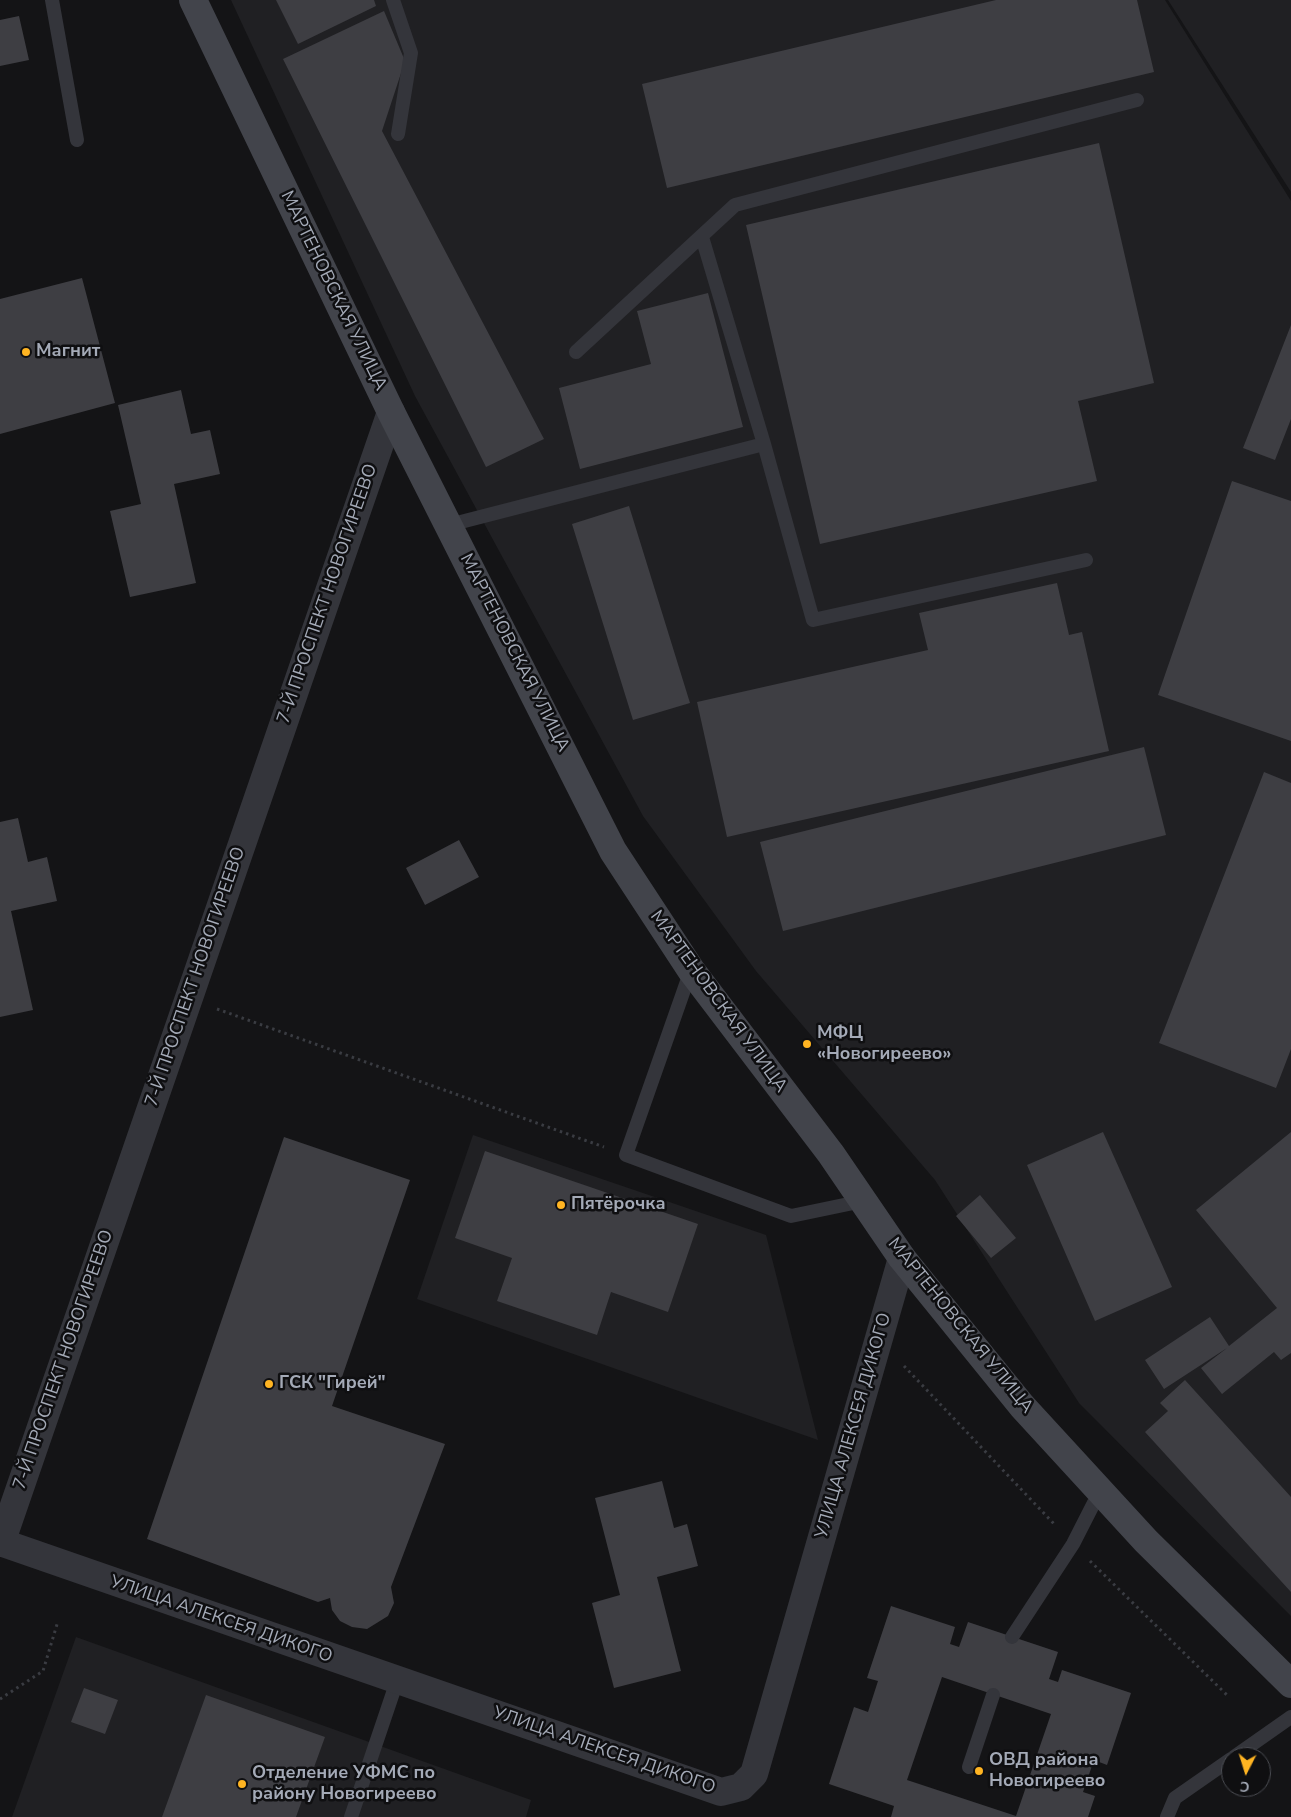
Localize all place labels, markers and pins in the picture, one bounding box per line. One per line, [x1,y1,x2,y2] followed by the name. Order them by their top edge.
[36,341,100,363] place label: Магнит
[20,346,32,358] marker: Магнит
[817,1023,951,1066] place label: МФЦ «Новогиреево»
[801,1038,813,1050] marker: МФЦ «Новогиреево»
[571,1194,665,1216] place label: Пятёрочка
[555,1199,567,1211] marker: Пятёрочка
[279,1373,386,1395] place label: ГСК "Гирей"
[263,1378,275,1390] marker: ГСК "Гирей"
[989,1750,1105,1792] place label: ОВД района Новогиреево
[252,1763,437,1806] place label: Отделение УФМС по району Новогиреево
[973,1765,985,1777] marker: ОВД района Новогиреево
[236,1778,248,1790] marker: Отделение УФМС по району Новогиреево

